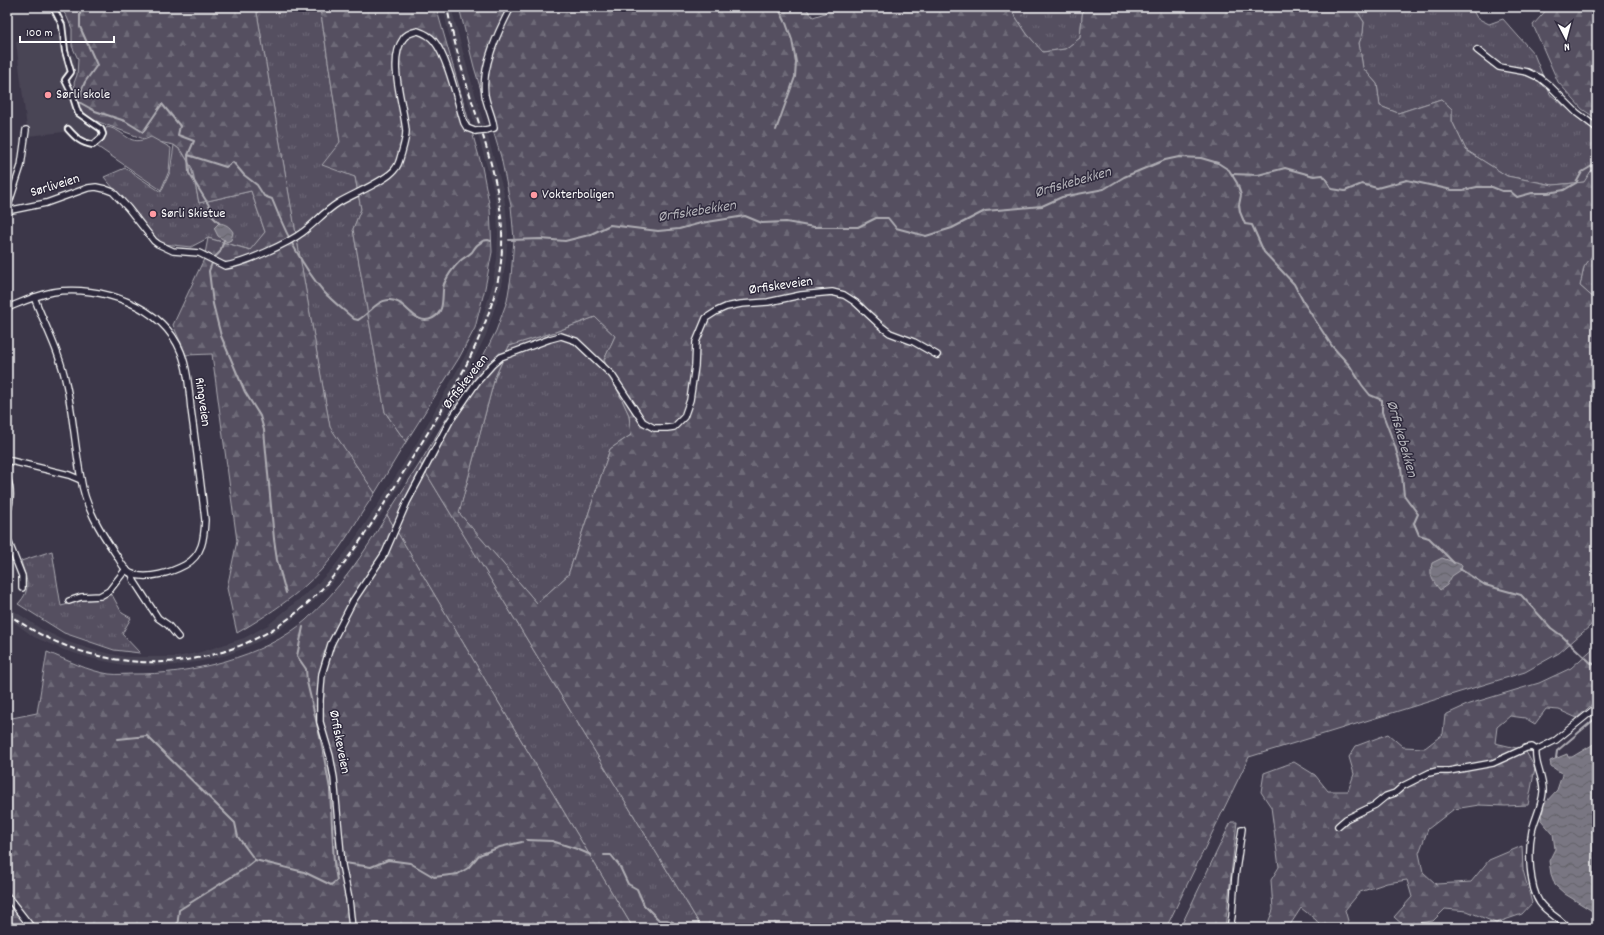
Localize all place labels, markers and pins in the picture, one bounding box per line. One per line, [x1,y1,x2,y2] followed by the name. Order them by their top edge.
[56,85,110,105] place label: Sørli skole
[43,90,53,100] marker: Sørli skole
[542,185,614,205] place label: Vokterboligen
[529,190,539,200] marker: Vokterboligen
[161,204,225,224] place label: Sørli Skistue
[148,209,158,219] marker: Sørli Skistue

